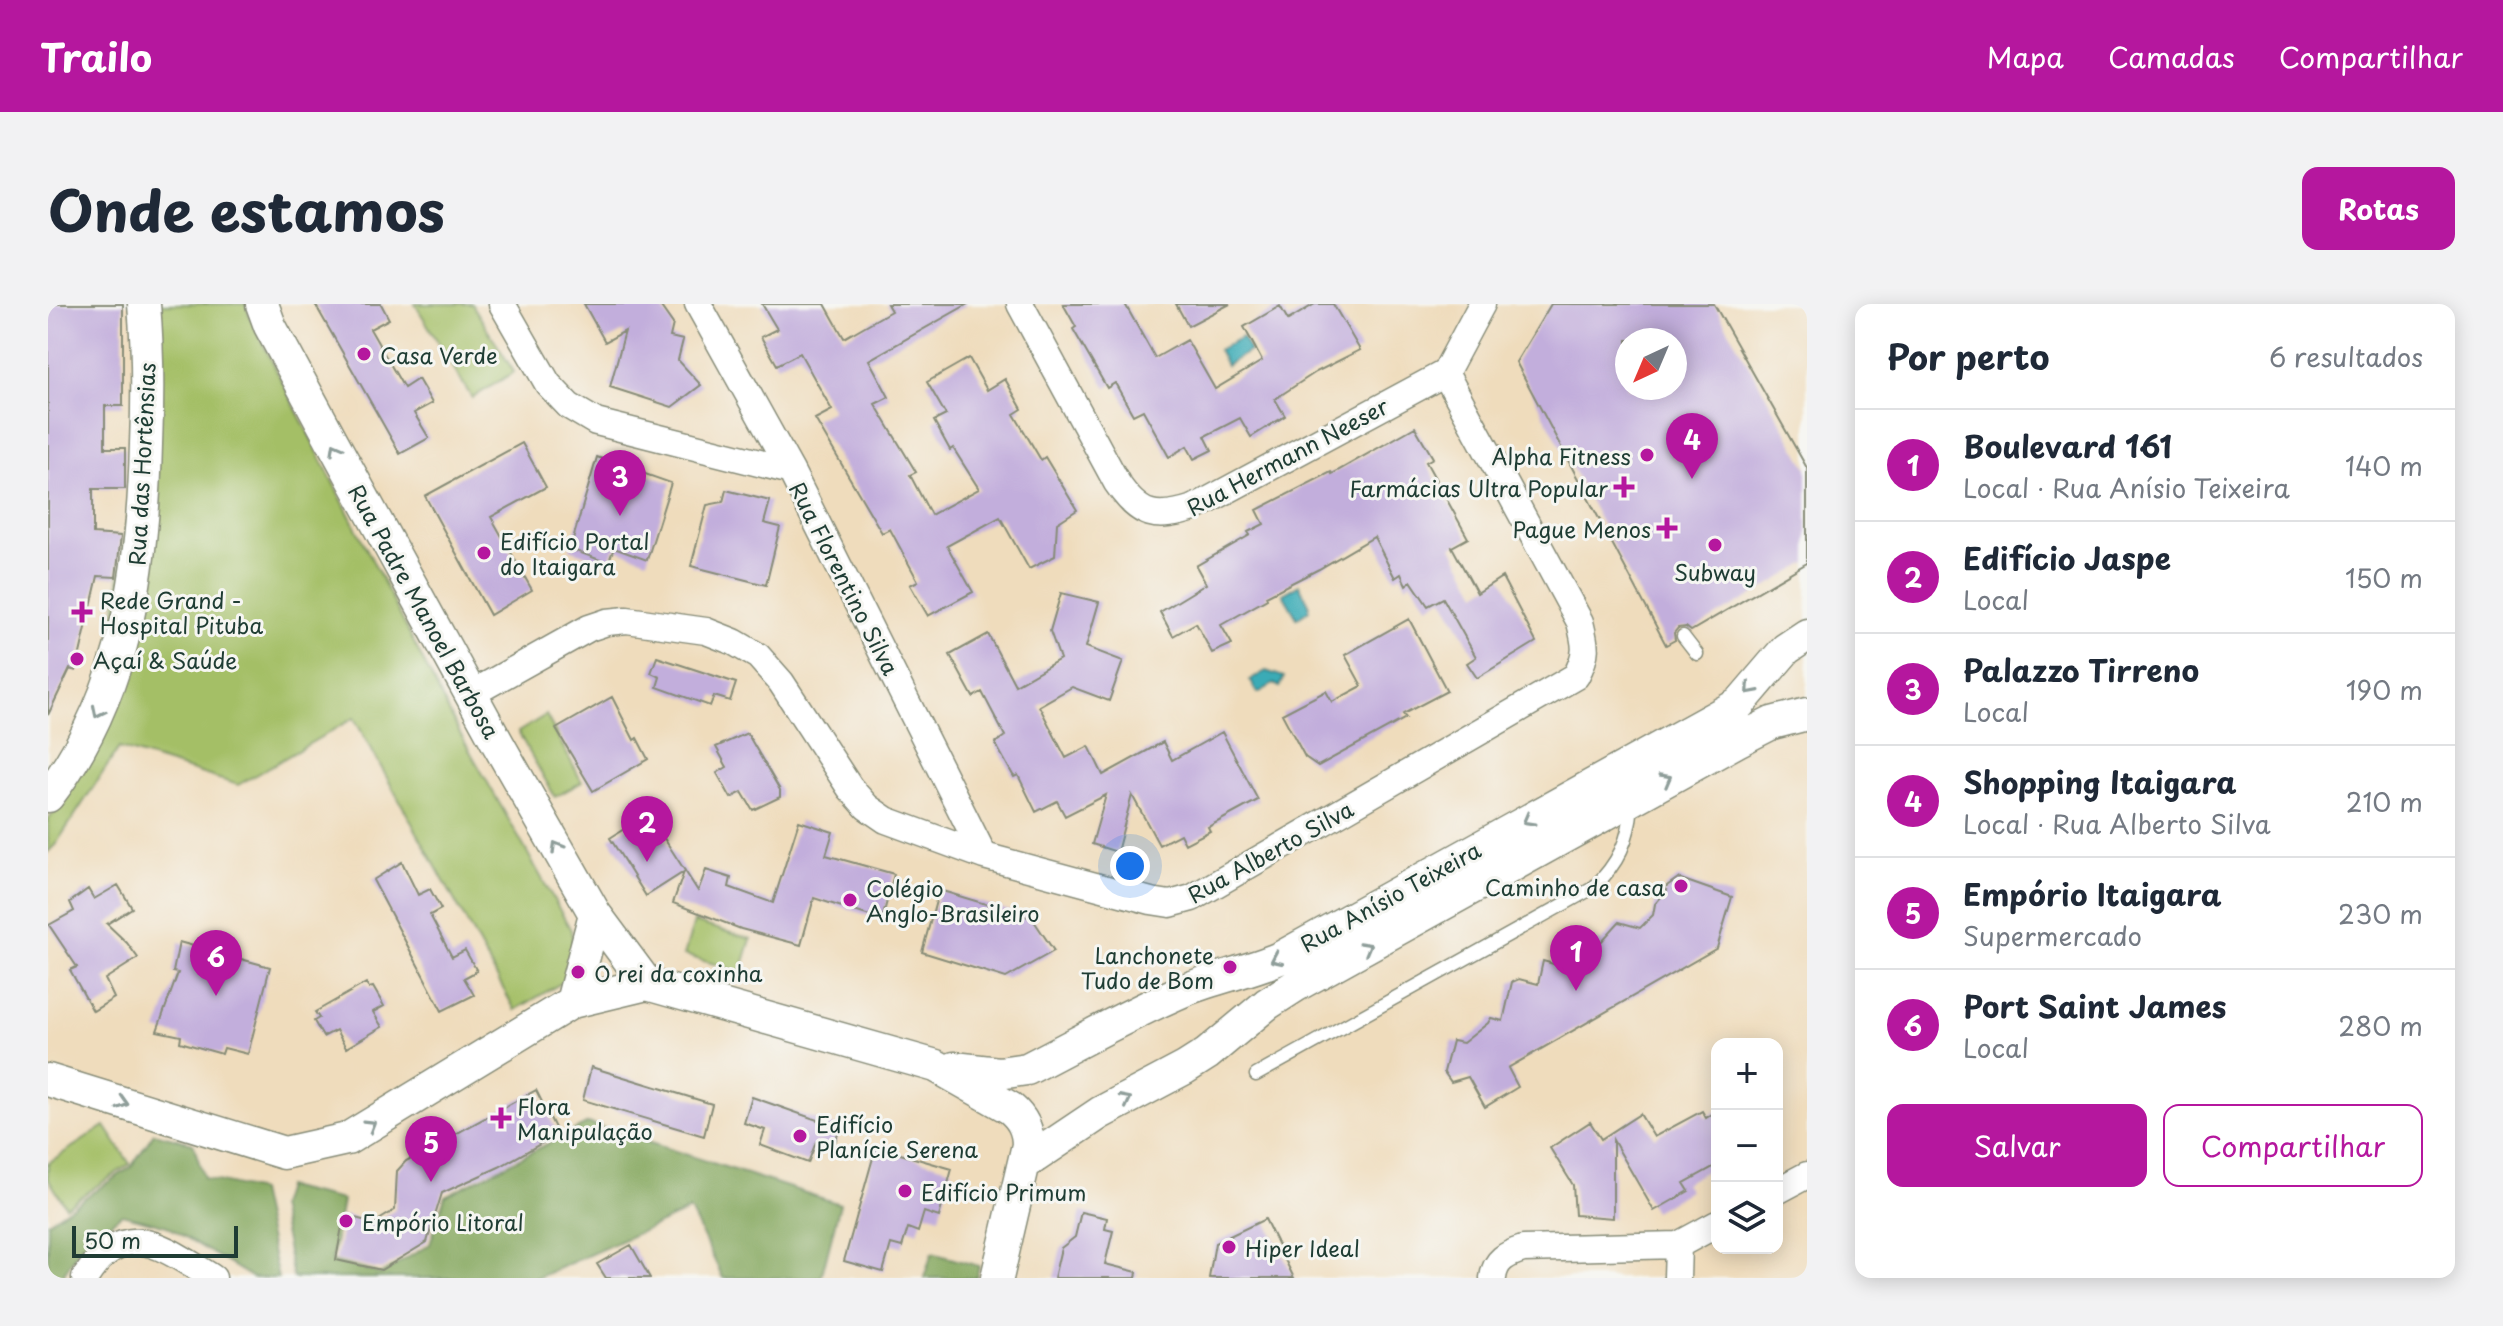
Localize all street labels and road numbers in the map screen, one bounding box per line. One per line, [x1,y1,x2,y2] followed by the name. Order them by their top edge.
[119,362,163,566] street label: Rua das Hortênsias
[1180,388,1394,523] street label: Rua Hermann Neeser
[782,476,908,681] street label: Rua Florentino Silva
[341,478,509,744] street label: Rua Padre Manoel Barbosa
[1181,791,1359,910] street label: Rua Alberto Silva
[1294,833,1486,959] street label: Rua Anísio Teixeira

